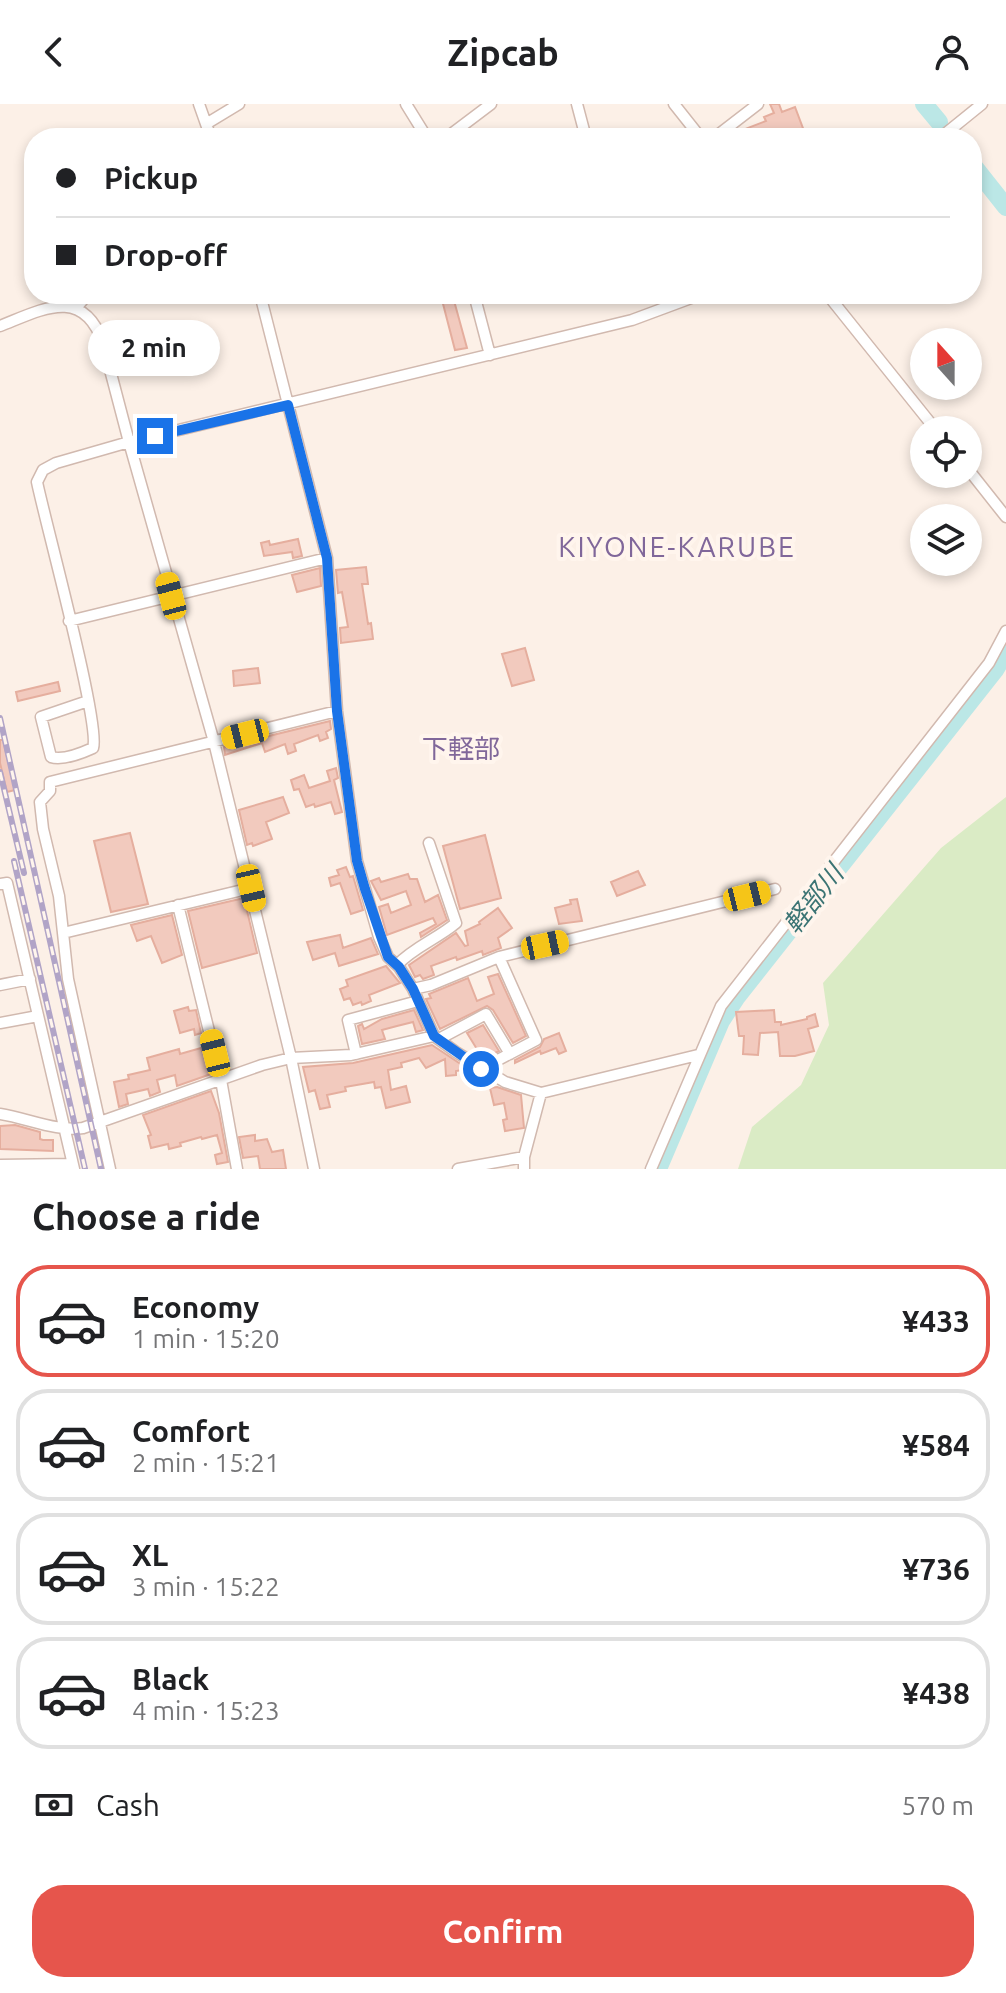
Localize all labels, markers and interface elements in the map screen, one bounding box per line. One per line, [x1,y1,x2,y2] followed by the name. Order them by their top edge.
[32,30,76,74] icon: back
[930,30,974,74] icon: person
[447,32,559,73] text: Zipcab
[104,161,198,195] text: Pickup
[104,238,227,272] text: Drop-off
[89,320,221,376] callout: 2 min
[910,328,982,400] north arrow
[910,328,982,576] map controls
[121,333,187,362] text: 2 min
[910,416,982,488] button: locate
[137,418,173,454] route end
[910,504,982,576] button: layers
[558,531,796,562] district label: KIYONE-KARUBE
[153,570,189,622] car
[219,717,271,751] car
[422,734,500,763] district label: 下軽部
[778,857,850,939] water label: 軽部川
[234,862,268,914] car
[721,879,773,913] car
[519,928,571,962] car
[198,1027,232,1079] car
[463,1051,499,1087] route start
[32,1196,261,1237] text: Choose a ride
[36,1285,108,1357] icon: car
[132,1290,259,1324] text: Economy
[902,1304,970,1338] text: ¥433
[132,1324,280,1353] text: 1 min · 15:20
[36,1409,108,1481] icon: car
[132,1414,250,1448] text: Comfort
[902,1428,970,1462] text: ¥584
[132,1448,280,1477] text: 2 min · 15:21
[36,1533,108,1605] icon: car
[132,1538,168,1572] text: XL
[902,1552,970,1586] text: ¥736
[132,1572,280,1601] text: 3 min · 15:22
[36,1657,108,1729] icon: car
[132,1662,209,1696] text: Black
[902,1676,970,1710] text: ¥438
[132,1696,280,1725] text: 4 min · 15:23
[32,1783,76,1827] icon: cash
[96,1788,160,1822] text: Cash
[902,1791,974,1820] text: 570 m
[32,1885,974,1977] button: Confirm

